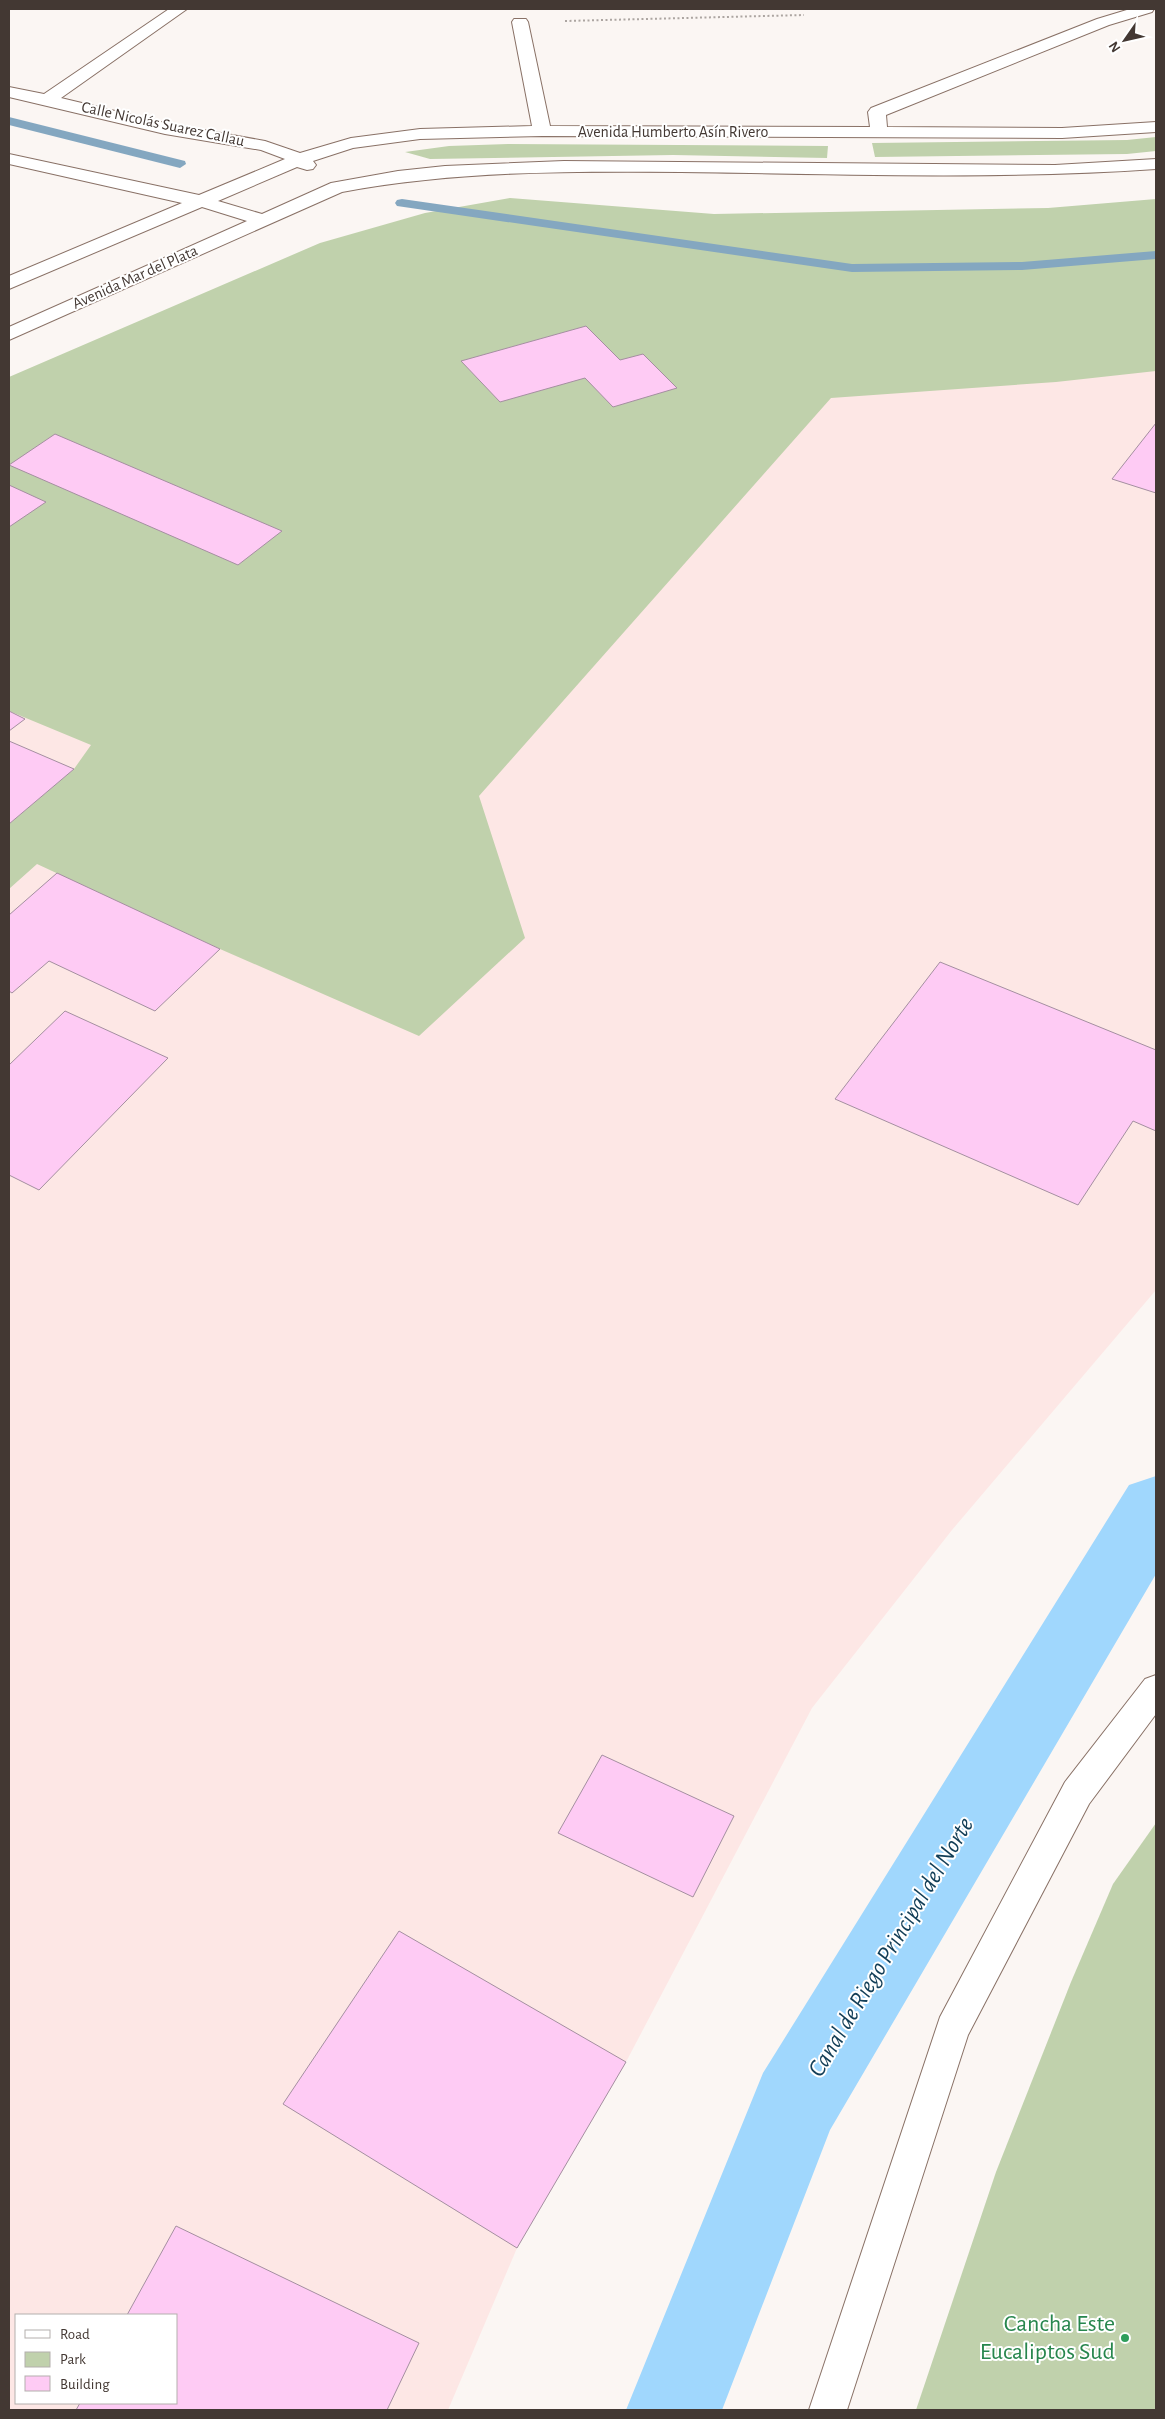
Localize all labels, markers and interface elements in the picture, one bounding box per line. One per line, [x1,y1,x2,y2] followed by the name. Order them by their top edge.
[1100,15,1150,65] north arrow
[1107,39,1124,55] text: N
[80,99,246,149] street label: Calle Nicolás Suarez Callau
[578,124,768,140] street label: Avenida Humberto Asín Rivero
[70,242,200,312] street label: Avenida Mar del Plata
[804,1813,978,2081] water label: Canal de Riego Principal del Norte
[980,2312,1115,2364] place label: Cancha Este Eucaliptos Sud
[15,2314,178,2404] legend
[60,2327,90,2342] text: Road
[1119,2332,1131,2344] marker: Cancha Este Eucaliptos Sud
[60,2352,86,2367] text: Park
[60,2377,110,2392] text: Building

